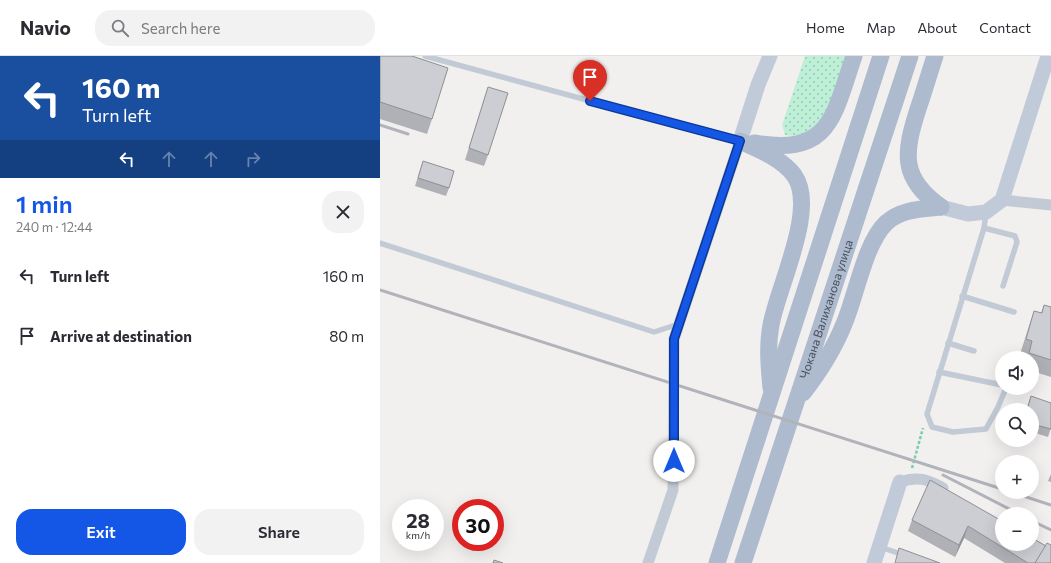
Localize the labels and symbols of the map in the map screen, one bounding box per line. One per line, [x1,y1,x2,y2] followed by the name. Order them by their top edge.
[573,60,607,101] pin
[796,238,855,380] street label: Чокана Валиханова улица
[653,440,695,482] position arrow
[452,499,504,551] speed limit sign: 30

